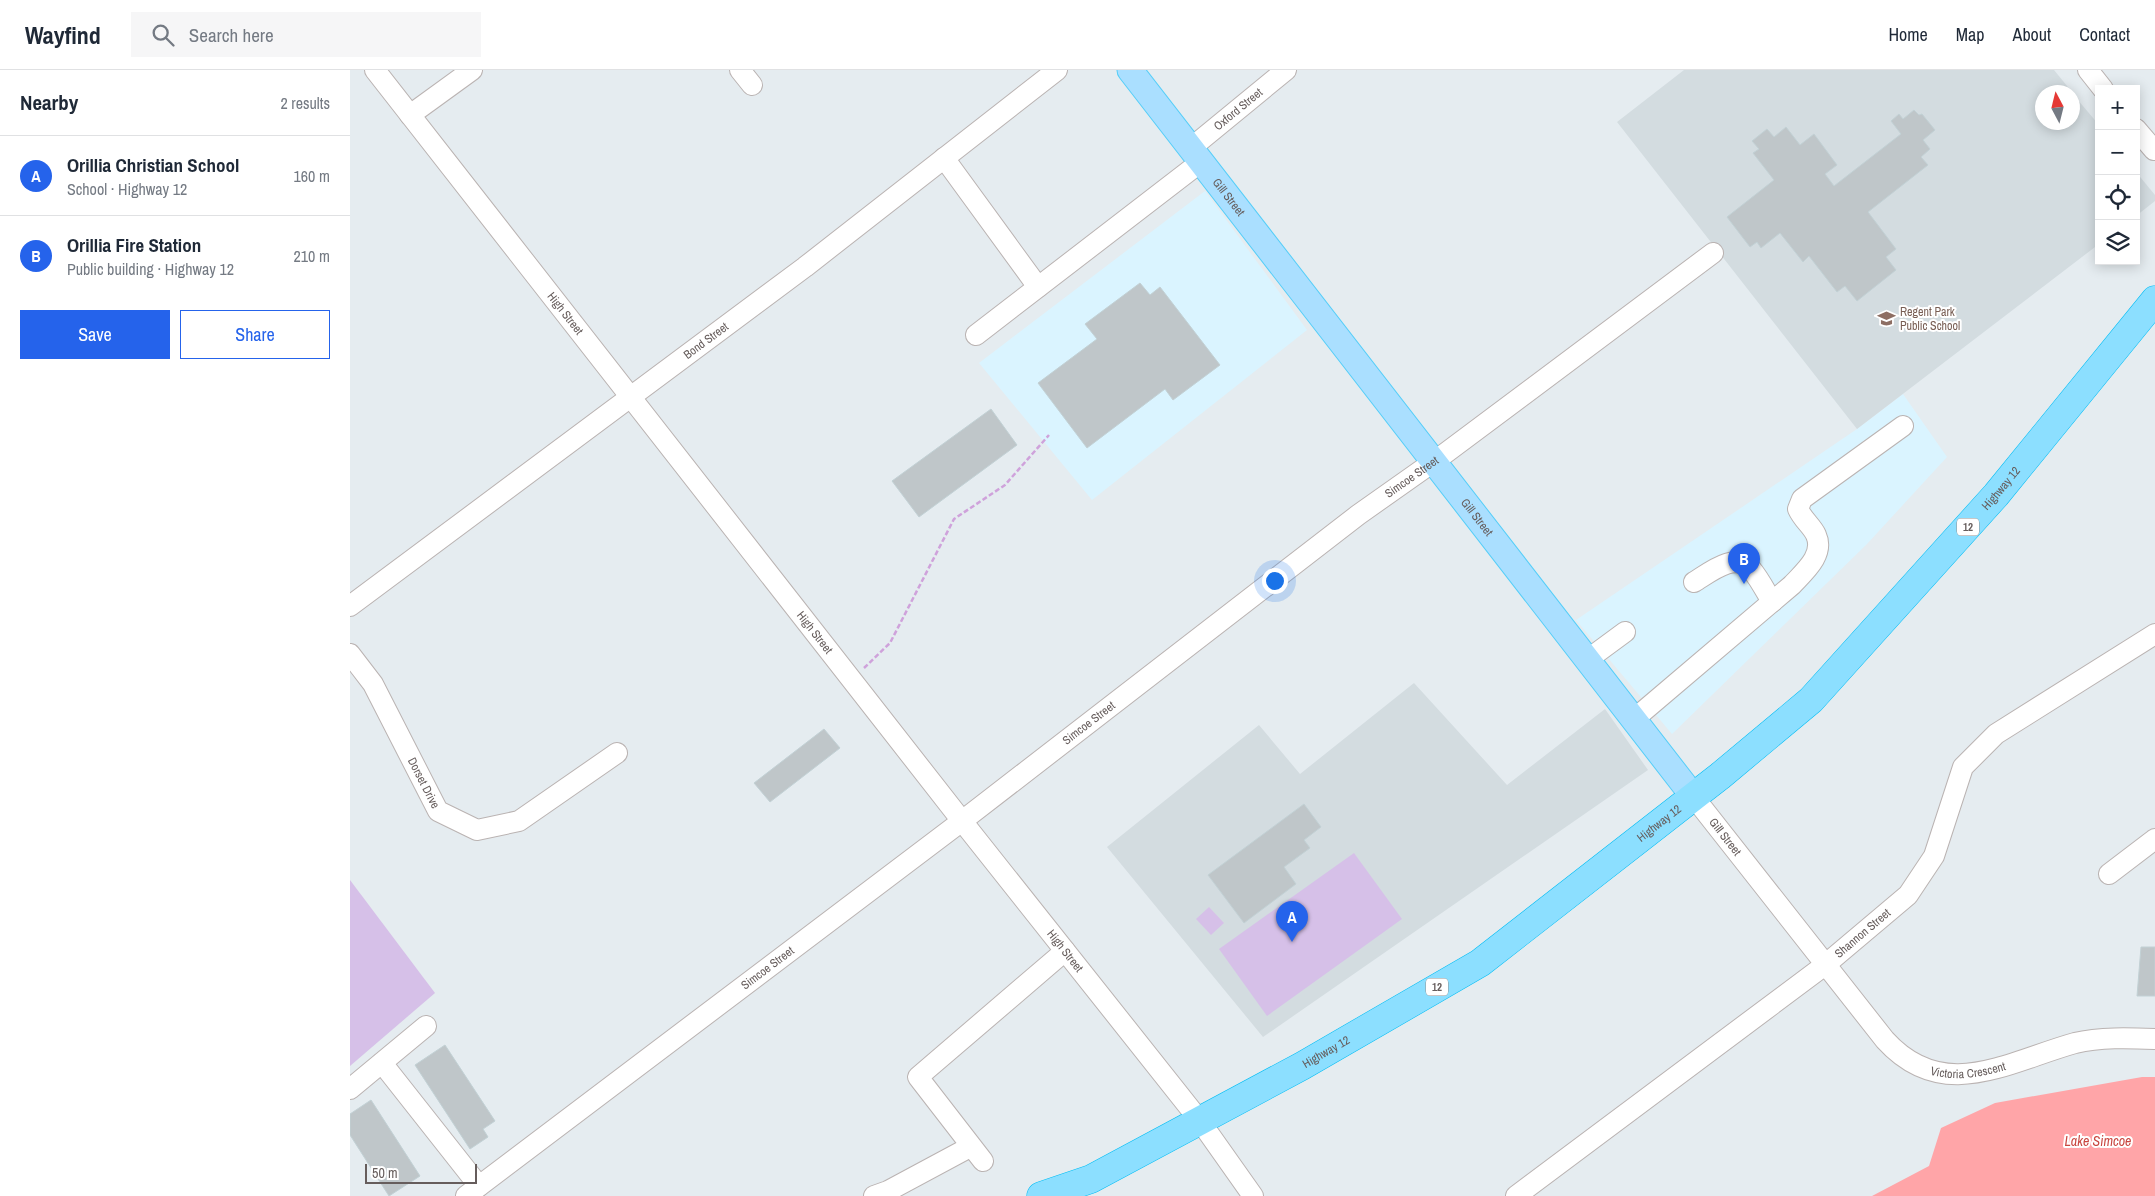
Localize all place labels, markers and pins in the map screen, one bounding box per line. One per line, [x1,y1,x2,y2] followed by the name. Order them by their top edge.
[1900,304,1960,334] place label: Regent Park Public School
[1876,309,1896,329] school or university icon: Regent Park Public School
[1728,543,1760,584] pin: B
[1276,901,1308,942] pin: A

